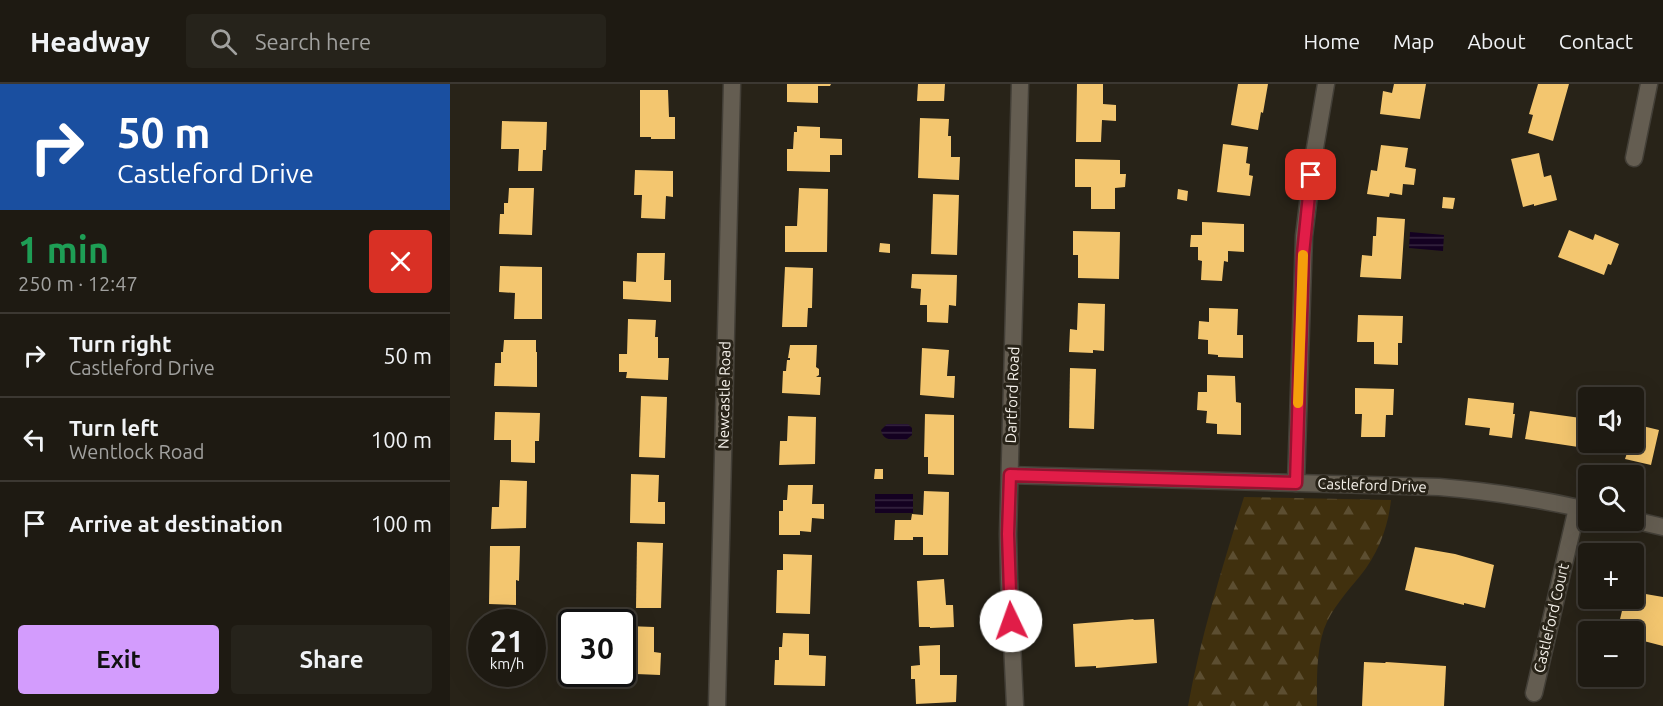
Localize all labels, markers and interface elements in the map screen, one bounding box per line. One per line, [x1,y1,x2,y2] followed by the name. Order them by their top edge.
[186,14,606,68] search box
[207,25,240,58] icon: search
[30,26,150,57] text: Headway
[255,29,371,54] text: Search here
[1303,29,1360,53] text: Home
[1393,29,1434,53] text: Map
[1467,29,1526,53] text: About
[1559,29,1633,53] text: Contact
[18,108,96,186] icon: right
[117,109,211,156] text: 50 m
[1285,149,1336,200] pin
[117,158,314,188] text: Castleford Drive
[1294,158,1327,191] icon: arrive
[18,229,109,270] text: 1 min
[369,230,432,293] button: close
[18,272,138,295] text: 250 m · 12:47
[69,331,171,356] text: Turn right
[18,339,51,372] icon: right
[715,341,733,449] street label: Newcastle Road
[383,343,432,368] text: 50 m
[1002,346,1022,444] street label: Dartford Road
[69,356,215,379] text: Castleford Drive
[1578,387,1644,687] map controls
[1578,387,1644,453] button: sound
[69,415,159,440] text: Turn left
[18,423,51,456] icon: left
[371,427,432,452] text: 100 m
[69,440,205,463] text: Wentlock Road
[1578,465,1644,531] button: search
[1317,475,1427,495] street label: Castleford Drive
[18,507,51,540] icon: arrive
[69,511,283,536] text: Arrive at destination
[371,511,432,536] text: 100 m
[1578,543,1644,609] button: +
[1530,561,1572,674] street label: Castleford Court
[979,589,1043,653] position arrow
[558,609,636,687] speed limit sign: 30
[1578,621,1644,687] button: −
[490,624,524,658] text: 21
[18,625,219,694] button: Exit
[231,625,432,694] button: Share
[490,655,524,672] text: km/h

